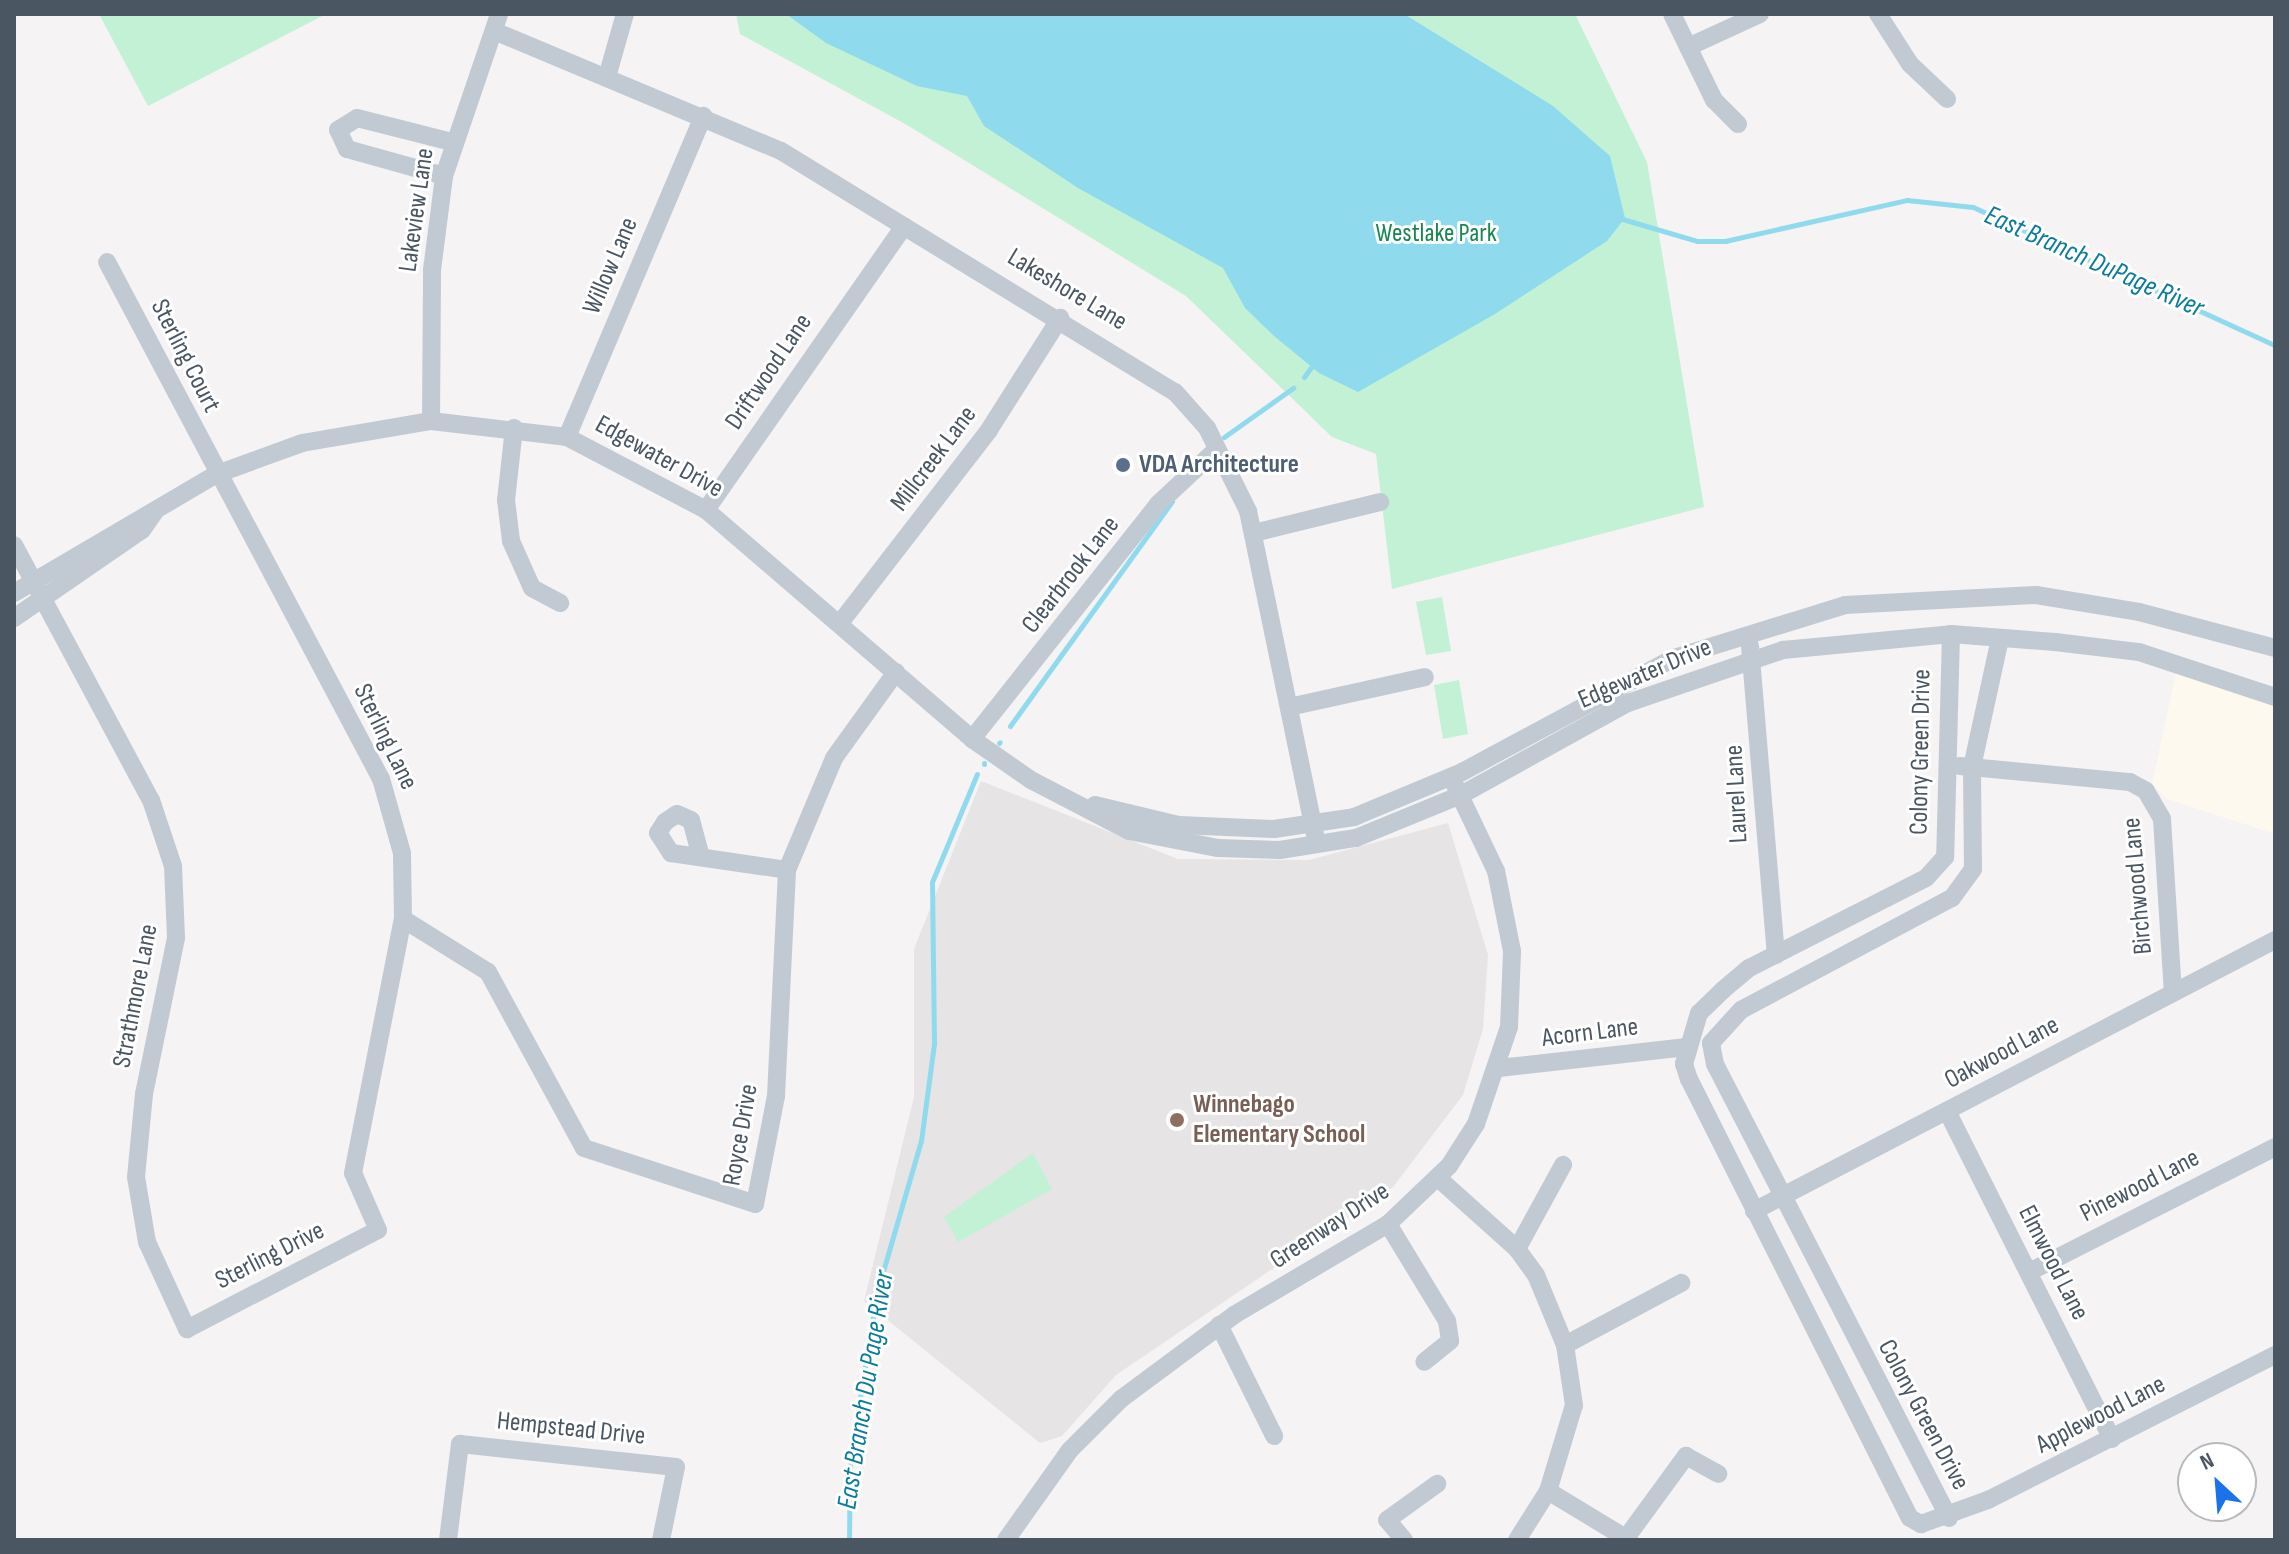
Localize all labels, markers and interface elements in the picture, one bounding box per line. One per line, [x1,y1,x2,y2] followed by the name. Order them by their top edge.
[393,146,441,274] street label: Lakeview Lane
[1979,199,2209,325] water label: East Branch DuPage River
[577,213,645,319] street label: Willow Lane
[1375,218,1497,250] park label: Westlake Park
[1002,242,1132,338] street label: Lakeshore Lane
[143,294,227,418] street label: Sterling Court
[719,308,819,436] street label: Driftwood Lane
[884,400,984,518] street label: Millcreek Lane
[590,409,728,505] street label: Edgewater Drive
[1139,449,1299,481] place label: VDA Architecture
[1114,456,1132,474] marker: VDA Architecture
[1016,510,1126,640] street label: Clearbrook Lane
[1574,632,1716,716] street label: Edgewater Drive
[1904,669,1938,835] street label: Colony Green Drive
[346,679,424,795] street label: Sterling Lane
[1719,744,1755,844] street label: Laurel Lane
[2116,816,2160,956] street label: Birchwood Lane
[107,922,165,1070] street label: Strathmore Lane
[1940,1010,2064,1096] street label: Oakwood Lane
[1540,1012,1640,1054] street label: Acorn Lane
[717,1082,765,1188] street label: Royce Drive
[1193,1089,1365,1150] place label: Winnebago Elementary School
[1168,1111,1186,1129] marker: Winnebago Elementary School
[2075,1143,2205,1229] street label: Pinewood Lane
[1265,1176,1395,1276] street label: Greenway Drive
[2011,1200,2095,1326] street label: Elmwood Lane
[210,1215,330,1297] street label: Sterling Drive
[831,1268,901,1512] water label: East Branch Du Page River
[1870,1335,1976,1495] street label: Colony Green Drive
[2031,1369,2171,1461] street label: Applewood Lane
[495,1406,647,1452] street label: Hempstead Drive
[2177,1442,2257,1522] north arrow
[2196,1447,2218,1476] text: N

